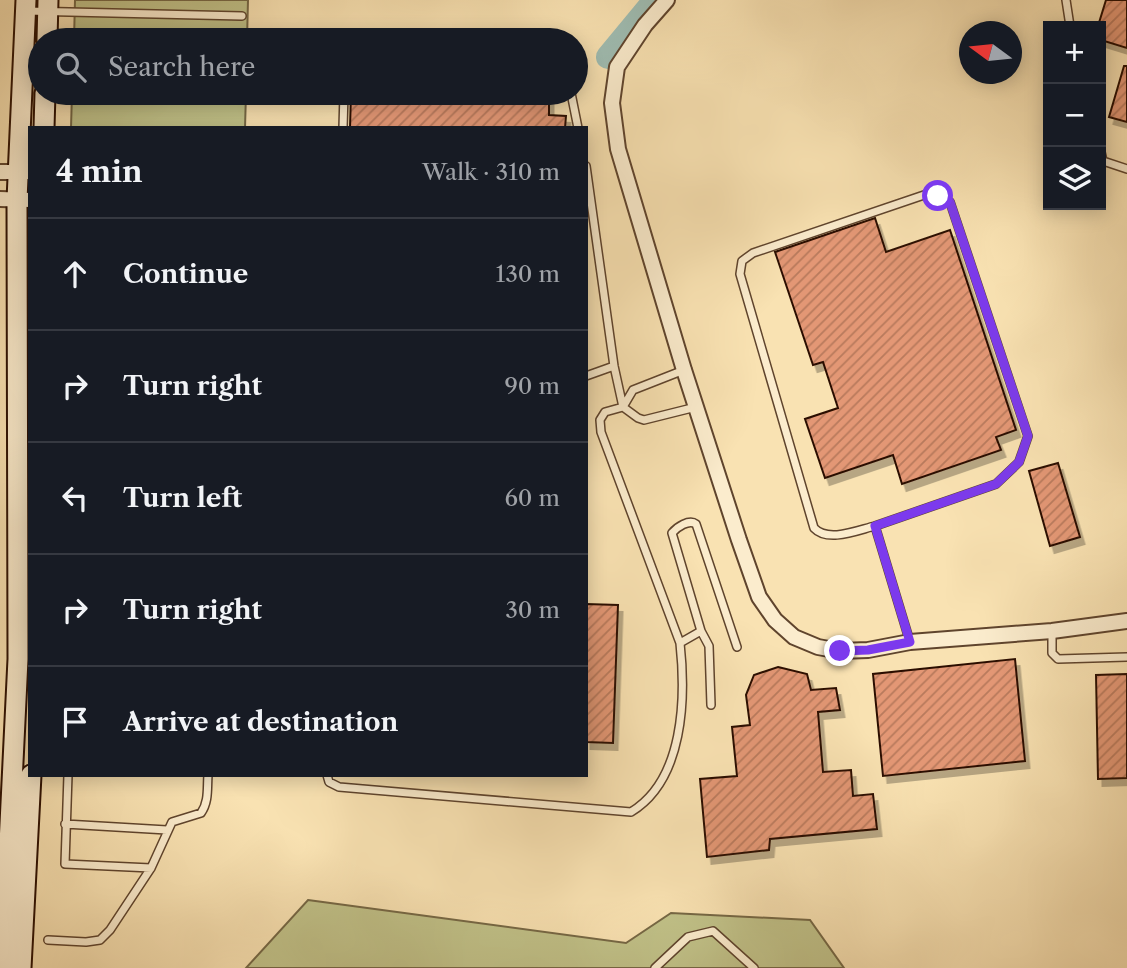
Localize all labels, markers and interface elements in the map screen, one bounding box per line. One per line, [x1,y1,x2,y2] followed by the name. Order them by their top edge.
[959,21,1022,84] north arrow
[1043,21,1106,210] map controls
[1043,21,1106,84] button: +
[28,28,588,105] search box
[52,48,90,86] icon: search
[108,51,255,83] text: Search here
[1043,84,1106,147] button: −
[1043,147,1106,210] button: layers
[56,153,142,190] text: 4 min
[422,158,560,186] text: Walk · 310 m
[922,180,953,211] route start
[56,255,94,293] icon: ahead
[123,258,248,290] text: Continue
[496,260,560,288] text: 130 m
[56,367,94,405] icon: right
[123,370,262,402] text: Turn right
[504,372,560,400] text: 90 m
[56,479,94,517] icon: left
[123,482,242,514] text: Turn left
[504,484,560,512] text: 60 m
[56,591,94,629] icon: right
[123,594,262,626] text: Turn right
[505,596,560,624] text: 30 m
[824,635,855,666] route end
[56,703,94,741] icon: arrive
[123,706,398,738] text: Arrive at destination

